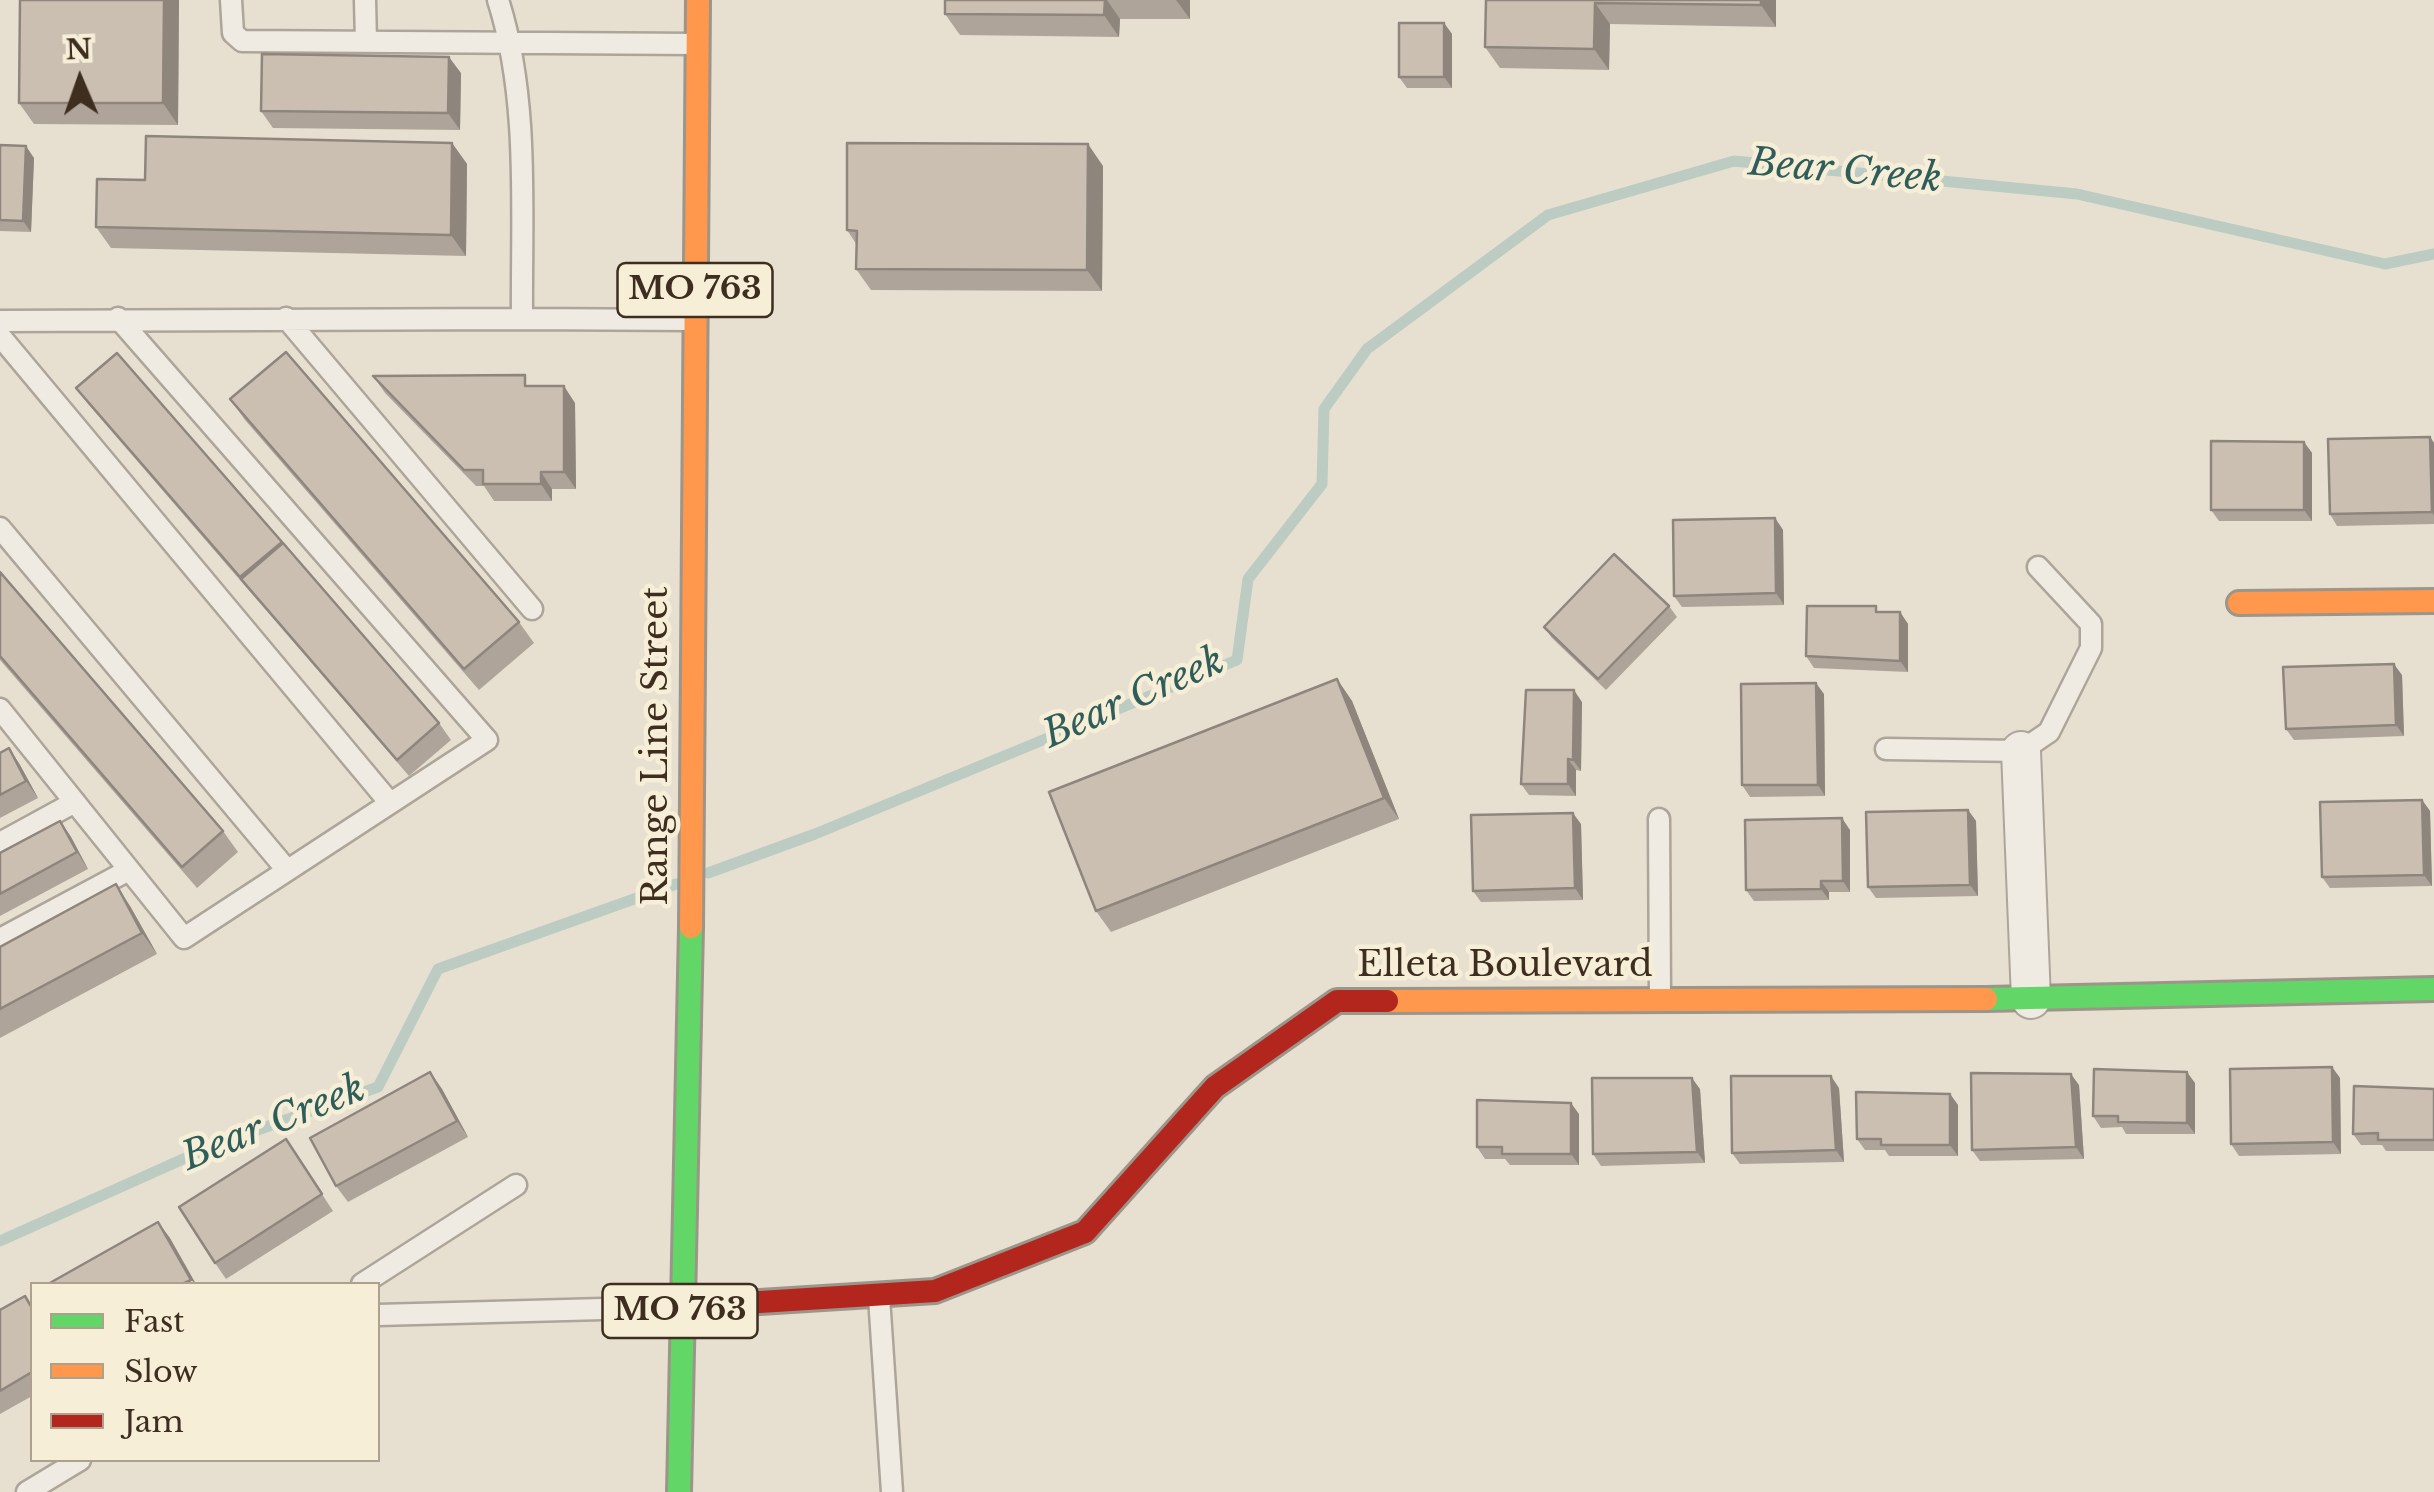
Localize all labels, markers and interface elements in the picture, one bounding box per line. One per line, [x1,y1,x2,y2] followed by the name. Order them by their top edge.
[30,30,130,130] north arrow
[65,32,93,67] text: N
[1747,141,1943,203] water label: Bear Creek
[618,263,772,317] road number: MO 763
[636,587,678,905] street label: Range Line Street
[1036,639,1232,759] water label: Bear Creek
[1357,945,1653,987] street label: Elleta Boulevard
[176,1067,372,1181] water label: Bear Creek
[30,1282,380,1462] legend
[602,1284,758,1338] road number: MO 763
[124,1303,185,1340] text: Fast
[124,1353,198,1390] text: Slow
[124,1403,184,1440] text: Jam

